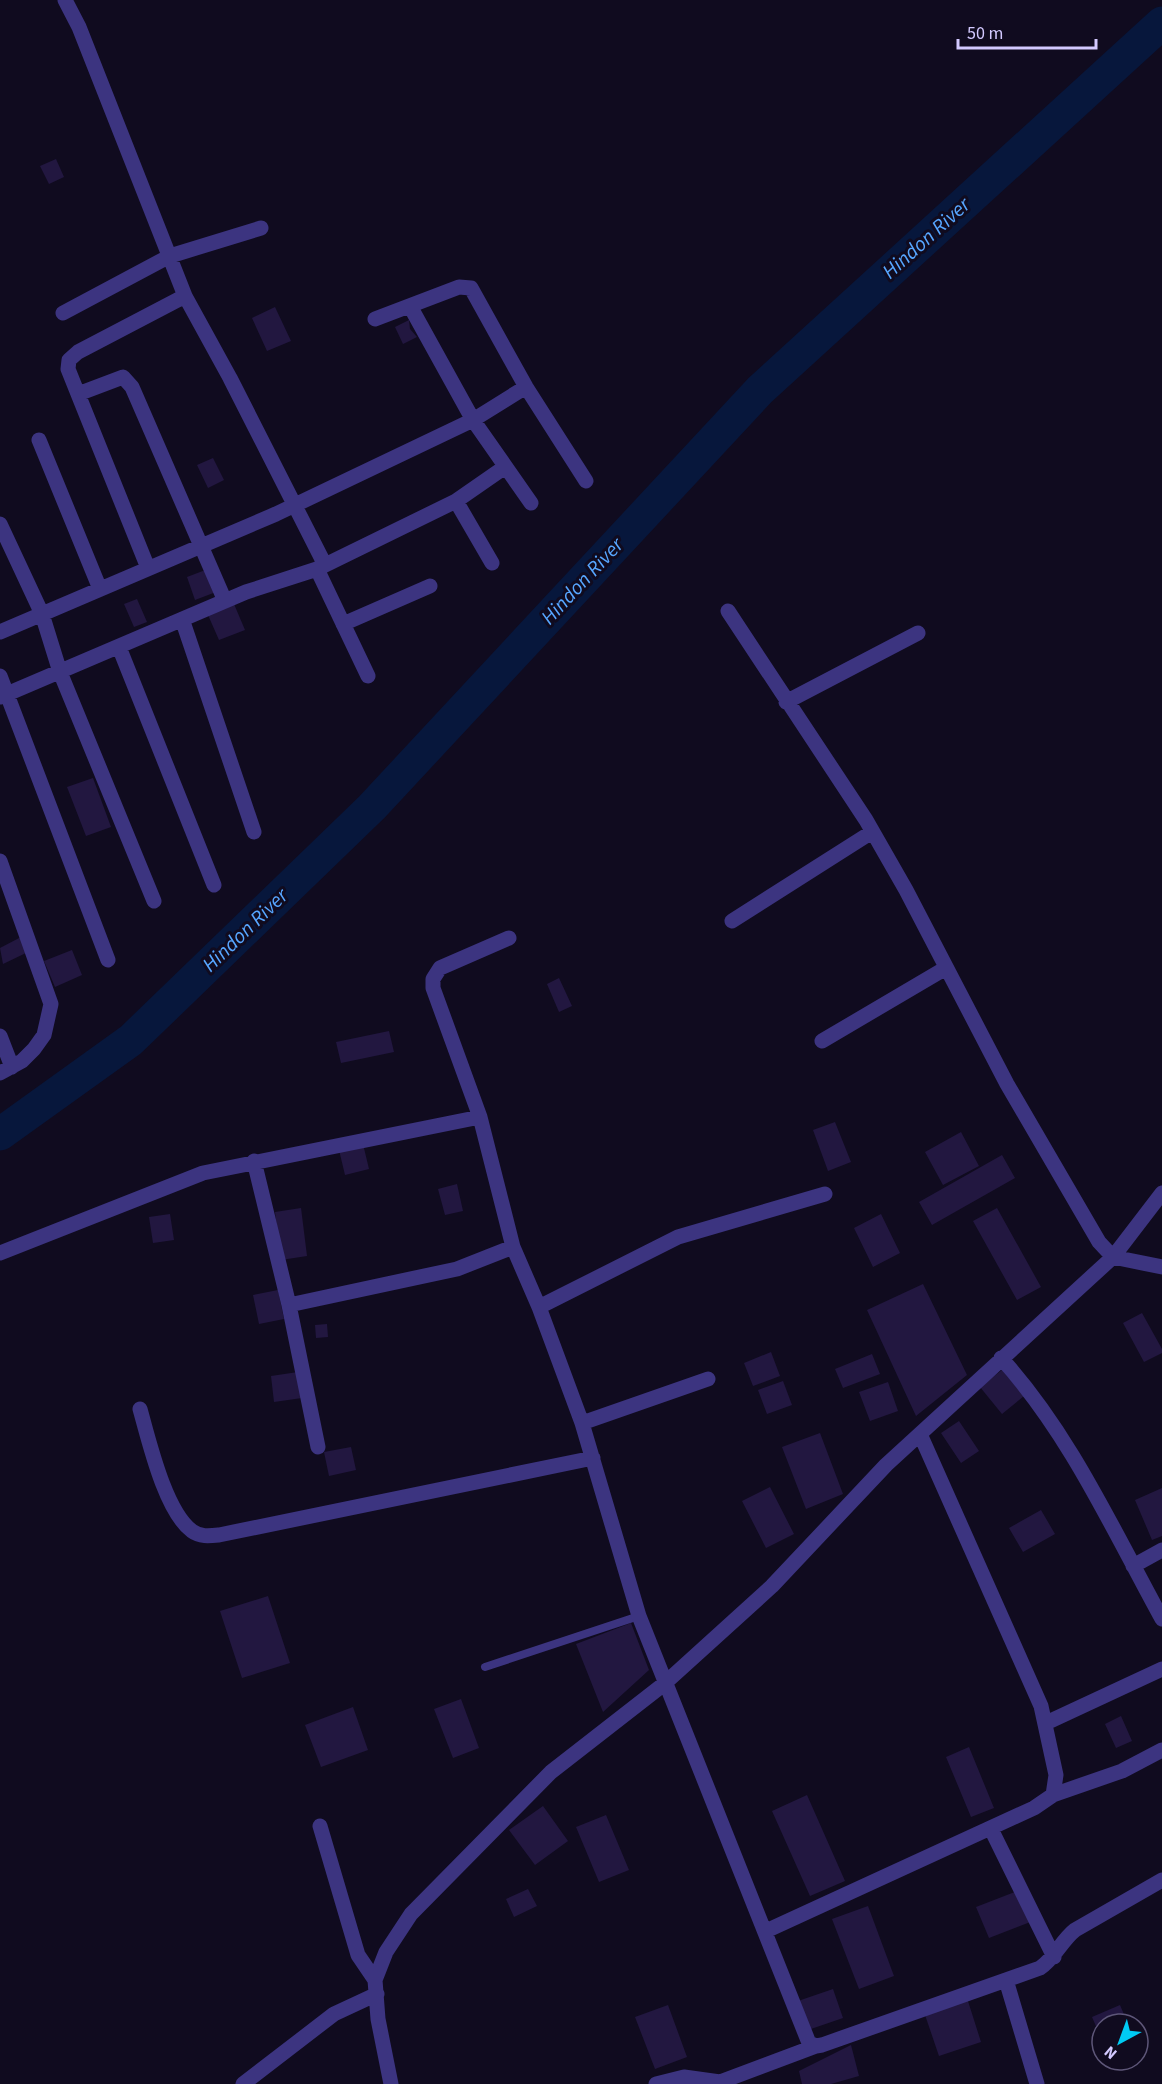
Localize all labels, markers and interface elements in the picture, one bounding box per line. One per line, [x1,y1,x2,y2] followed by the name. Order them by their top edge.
[958,12,1096,50] scale bar
[967,21,1003,46] text: 50 m
[875,190,977,286] water label: Hindon River
[534,530,631,631] water label: Hindon River
[195,881,295,979] water label: Hindon River
[1090,2012,1150,2072] north arrow
[1100,2041,1122,2064] text: N

